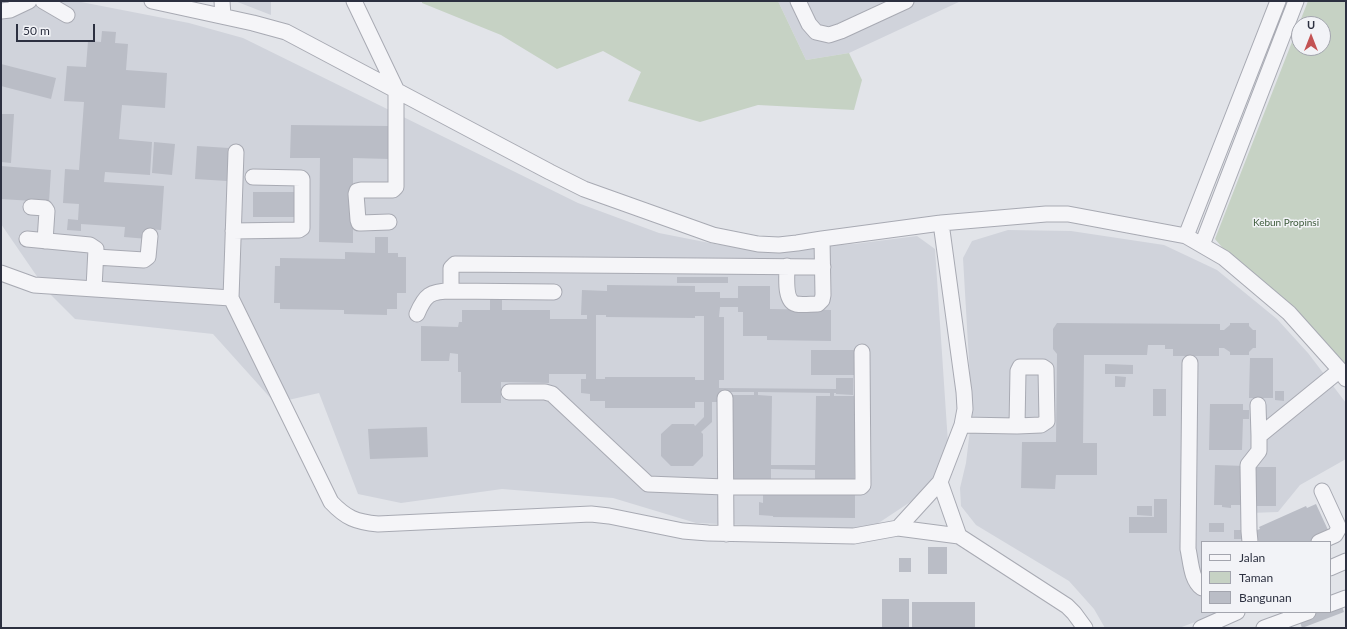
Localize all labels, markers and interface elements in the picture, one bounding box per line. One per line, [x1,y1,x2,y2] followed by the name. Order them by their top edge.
[18,16,97,42] scale bar
[1291,16,1331,56] north arrow
[1307,18,1315,31] text: U
[23,23,50,38] text: 50 m
[1253,217,1319,229] park label: Kebun Propinsi
[1201,541,1331,613] legend
[1239,550,1265,565] text: Jalan
[1239,570,1273,585] text: Taman
[1239,590,1292,605] text: Bangunan

